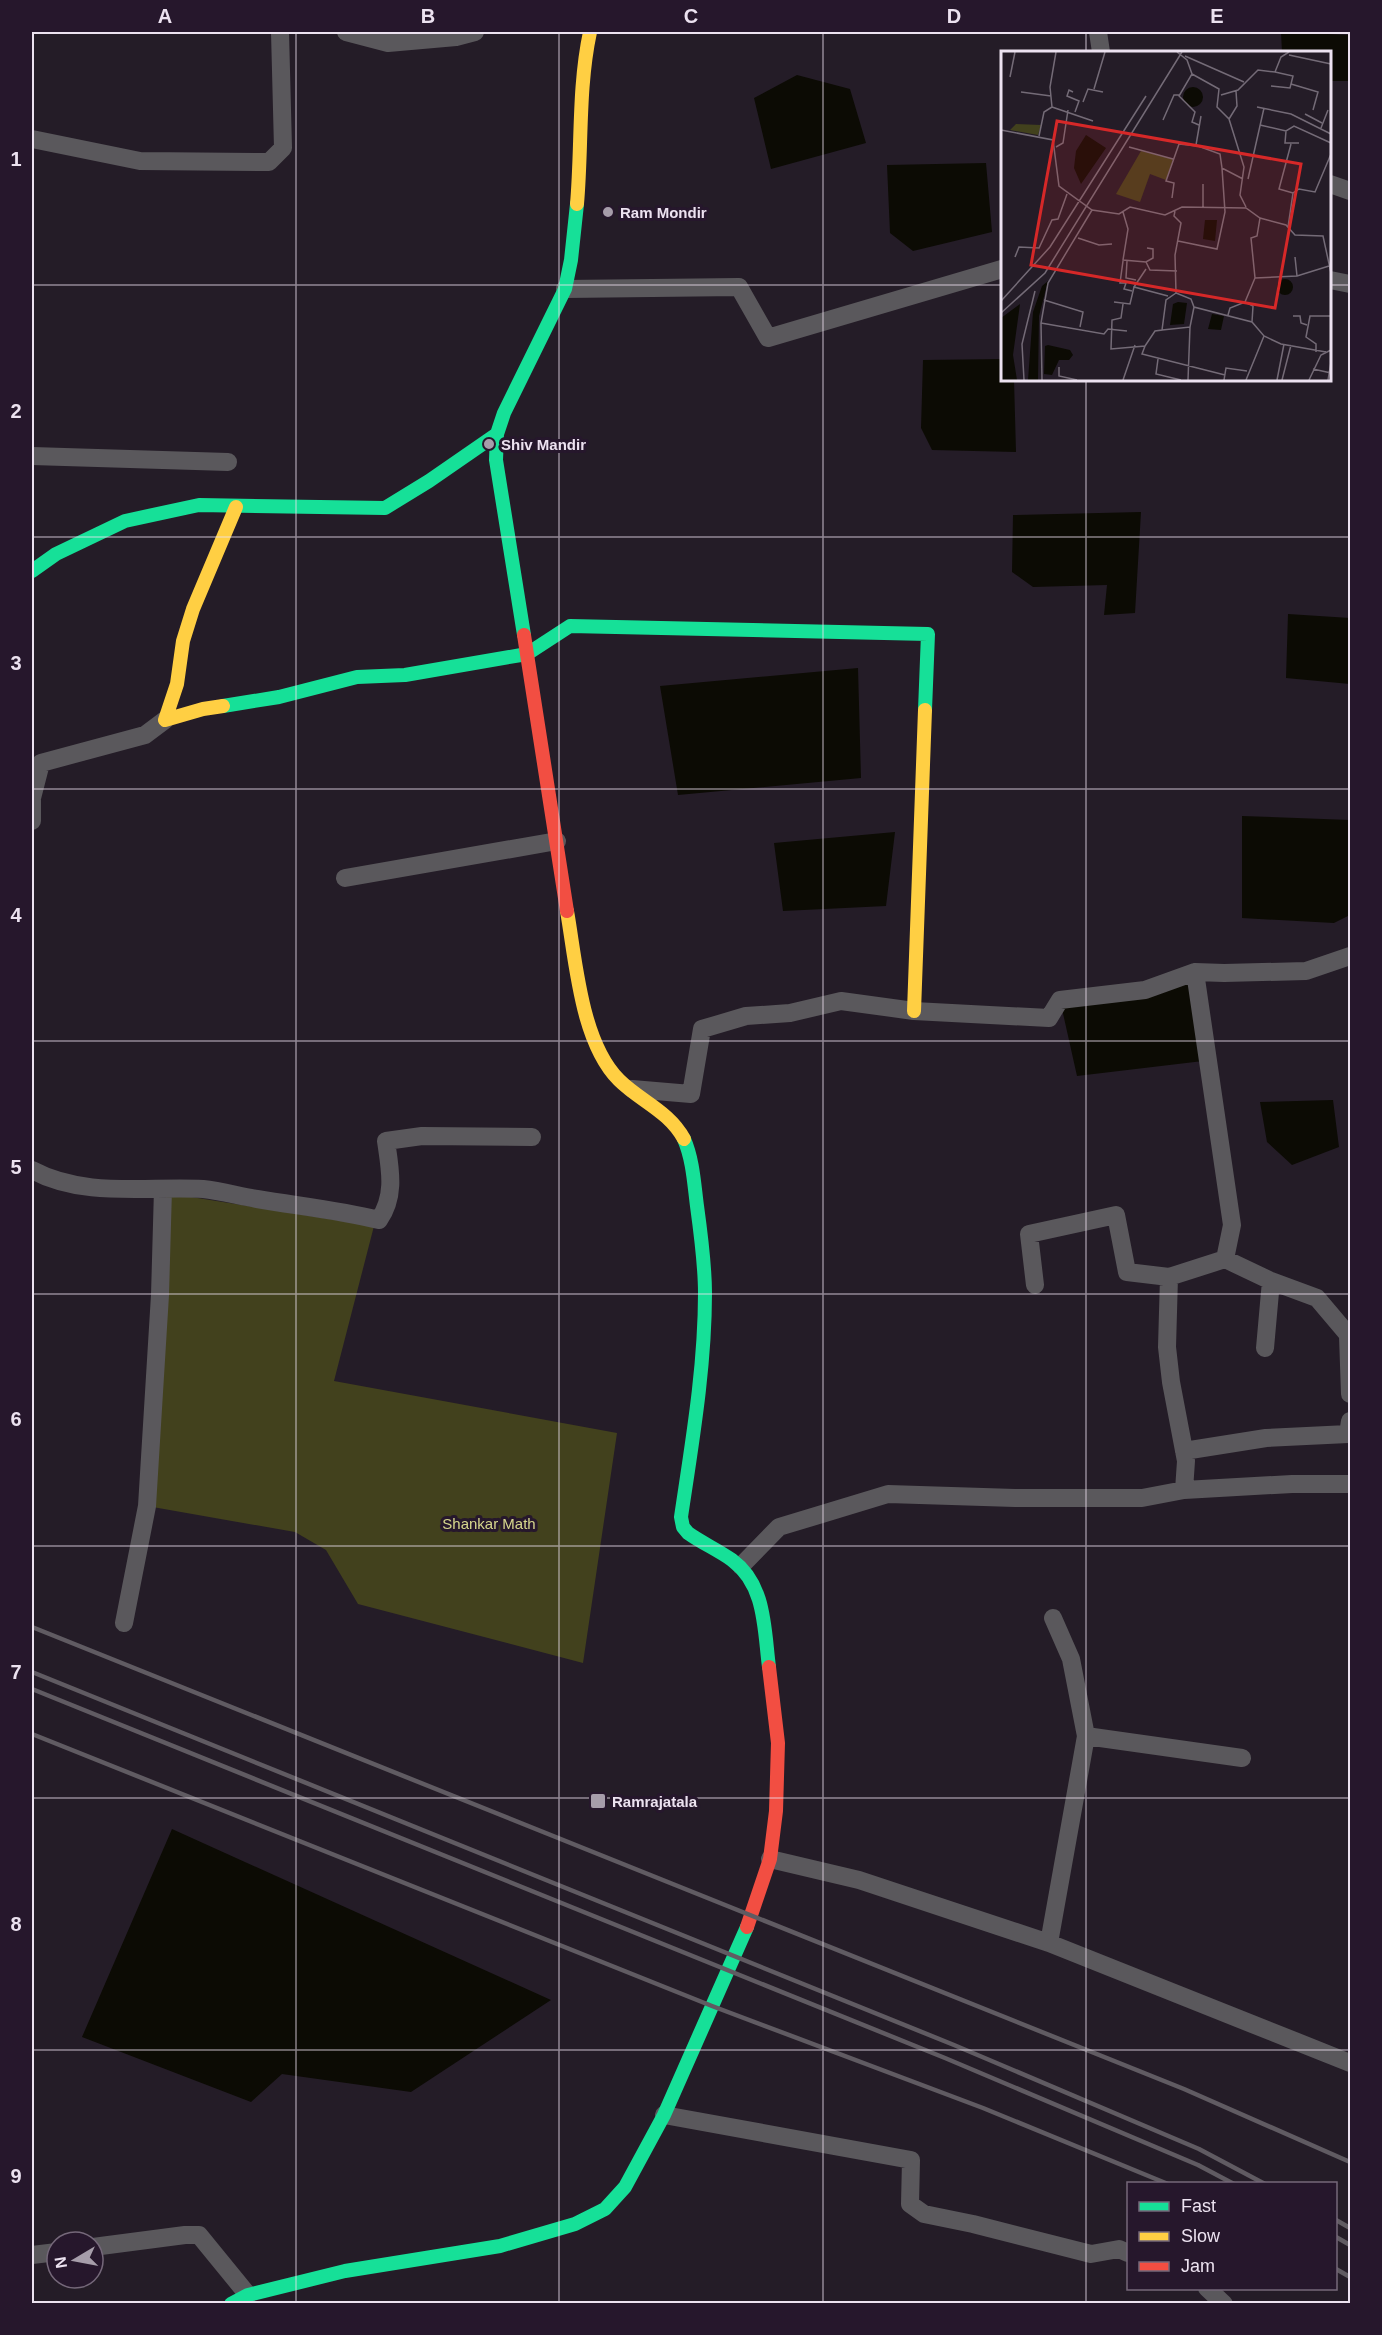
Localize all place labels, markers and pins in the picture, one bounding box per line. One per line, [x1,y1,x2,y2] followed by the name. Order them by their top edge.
[620,204,707,221] place label: Ram Mondir
[601,205,615,219] marker: Ram Mondir
[501,436,586,453] place label: Shiv Mandir
[482,437,496,451] marker: Shiv Mandir
[589,1792,607,1810] marker: Ramrajatala
[612,1793,698,1810] place label: Ramrajatala

